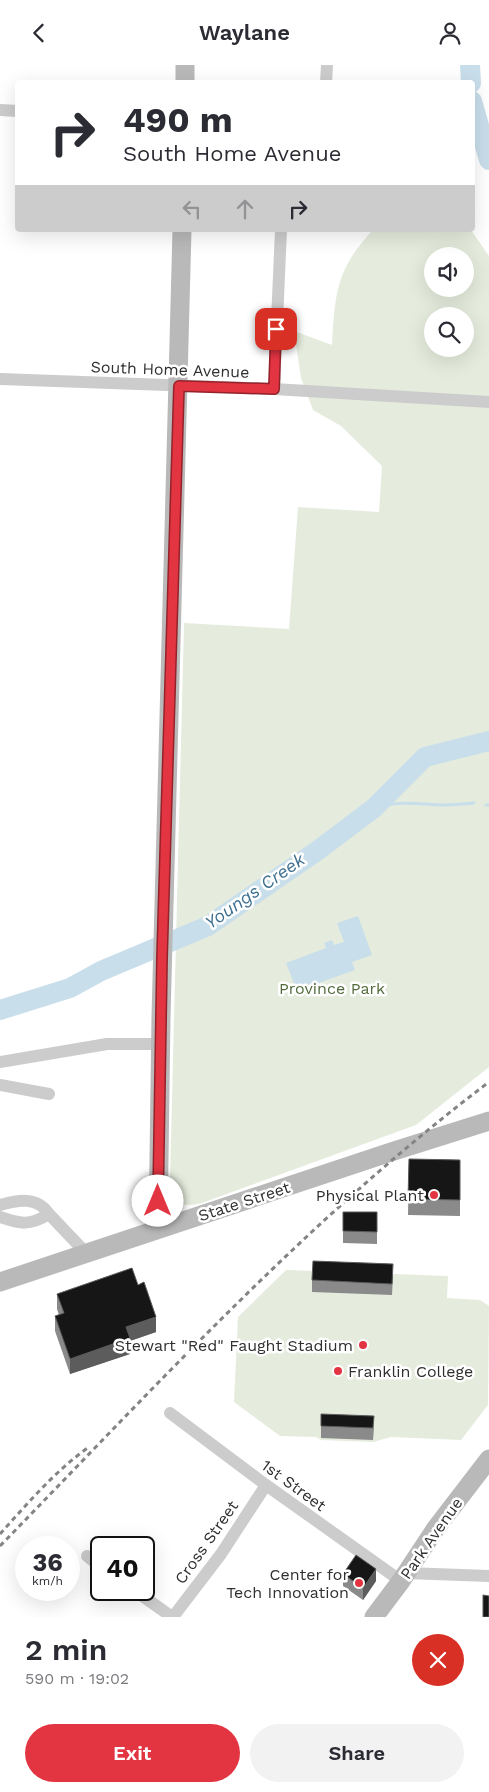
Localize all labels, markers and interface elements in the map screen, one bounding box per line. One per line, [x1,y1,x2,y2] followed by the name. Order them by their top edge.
[25,19,53,47] icon: back
[436,19,464,47] icon: person
[199,20,290,45] text: Waylane
[123,99,233,141] text: 490 m
[40,100,105,165] icon: right
[123,141,341,166] text: South Home Avenue
[178,195,206,223] icon: left
[231,195,259,223] icon: ahead
[284,195,312,223] icon: right
[424,247,474,357] map controls
[424,247,474,297] button: sound
[424,307,474,357] button: search
[255,308,297,350] pin
[262,315,290,343] icon: arrive
[90,357,250,382] street label: South Home Avenue
[201,848,310,933] water label: Youngs Creek
[279,979,385,998] park label: Province Park
[131,1174,183,1226] position arrow
[196,1178,293,1225] street label: State Street
[316,1186,424,1205] place label: Physical Plant
[428,1189,440,1201] marker: Physical Plant
[115,1336,353,1355] place label: Stewart "Red" Faught Stadium
[357,1339,369,1351] marker: Stewart "Red" Faught Stadium
[348,1362,473,1381] place label: Franklin College
[332,1365,344,1377] marker: Franklin College
[258,1456,330,1515] street label: 1st Street
[396,1494,467,1583] street label: Park Avenue
[171,1497,242,1588] street label: Cross Street
[90,1536,155,1601] speed limit sign: 40
[32,1548,63,1577] text: 36
[226,1565,349,1602] place label: Center for Tech Innovation
[32,1574,63,1588] text: km/h
[353,1577,365,1589] marker: Center for Tech Innovation
[25,1632,107,1667] text: 2 min
[412,1634,464,1686] button: close
[25,1669,129,1688] text: 590 m · 19:02
[25,1724,240,1782] button: Exit
[250,1724,464,1782] button: Share

